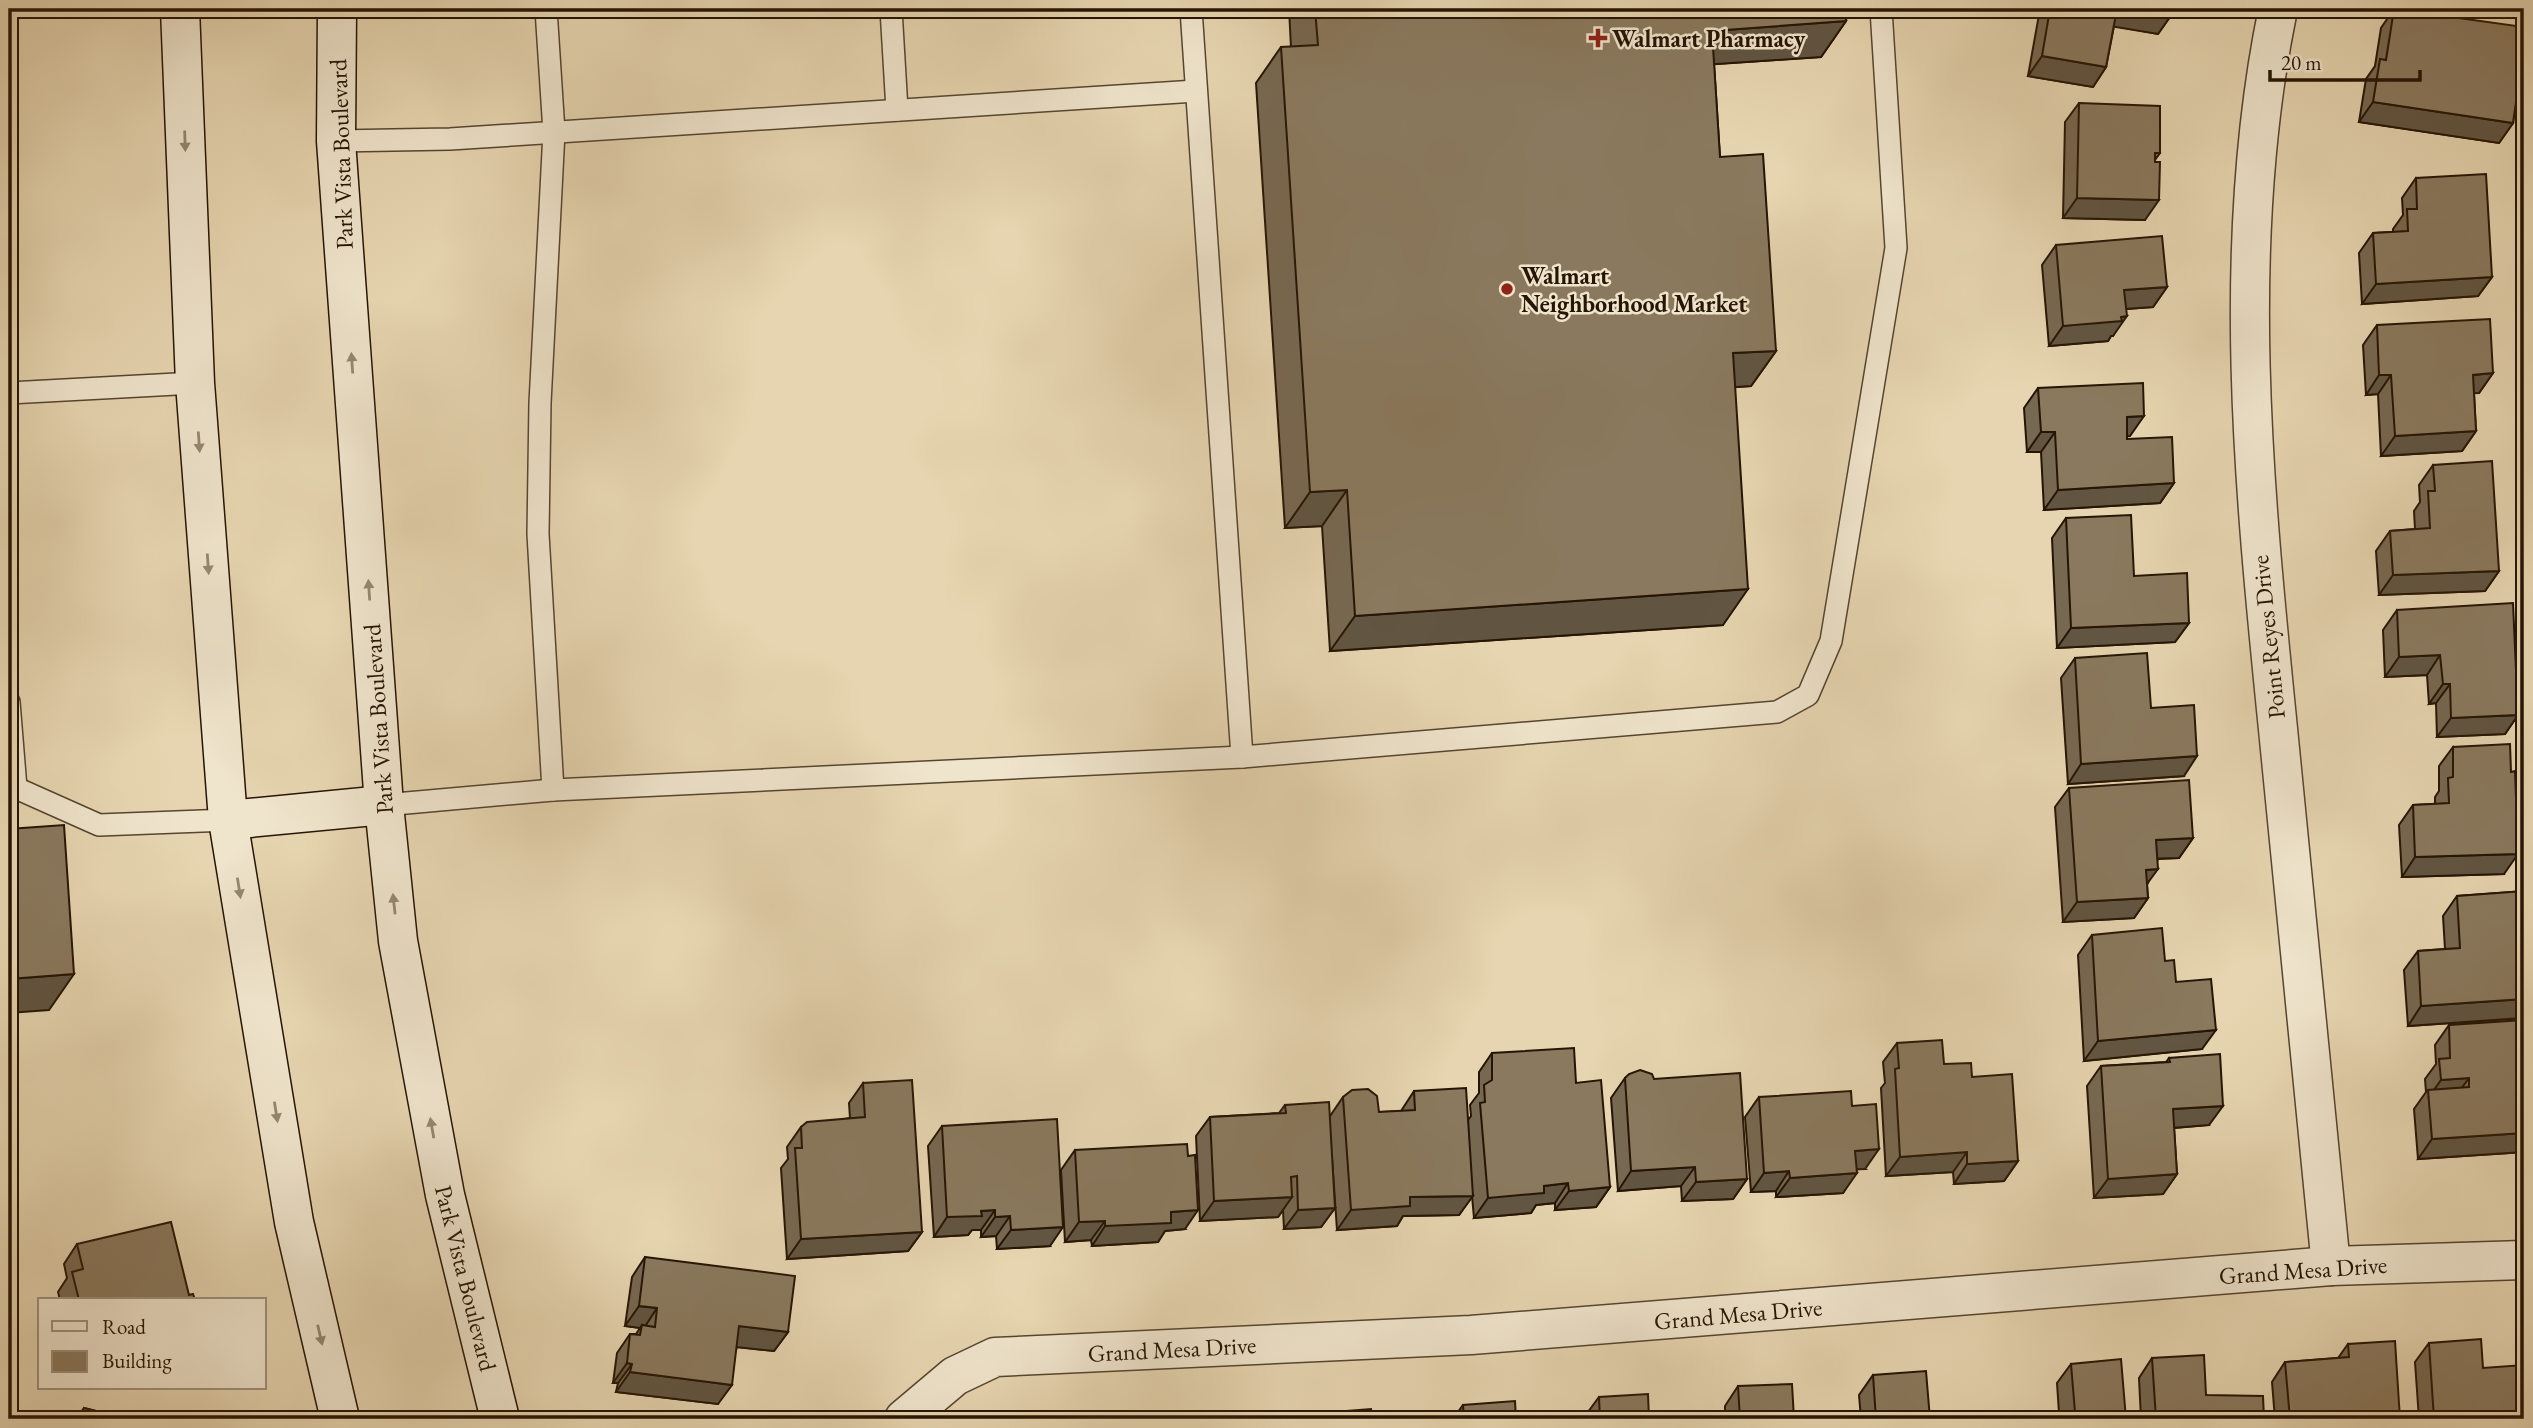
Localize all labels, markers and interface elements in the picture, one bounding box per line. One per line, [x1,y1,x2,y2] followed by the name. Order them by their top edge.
[1612,23,1806,55] place label: Walmart Pharmacy
[1590,30,1606,46] marker: Walmart Pharmacy
[2270,38,2421,82] scale bar
[2281,49,2322,76] text: 20 m
[322,57,360,250] street label: Park Vista Boulevard
[179,131,190,153] one-way arrow
[1521,260,1747,320] place label: Walmart Neighborhood Market
[1499,281,1515,297] marker: Walmart Neighborhood Market
[347,352,358,374] one-way arrow
[194,431,205,453] one-way arrow
[203,554,214,576] one-way arrow
[2244,554,2292,720] street label: Point Reyes Drive
[363,579,374,601] one-way arrow
[356,622,400,815] street label: Park Vista Boulevard
[234,877,245,899] one-way arrow
[389,893,400,915] one-way arrow
[271,1101,282,1123] one-way arrow
[427,1117,438,1139] one-way arrow
[428,1182,504,1375] street label: Park Vista Boulevard
[2218,1249,2388,1291] street label: Grand Mesa Drive
[1653,1291,1823,1337] street label: Grand Mesa Drive
[38,1298,266,1390] legend
[102,1313,146,1340] text: Road
[315,1324,326,1346] one-way arrow
[1087,1329,1257,1369] street label: Grand Mesa Drive
[102,1347,172,1374] text: Building

